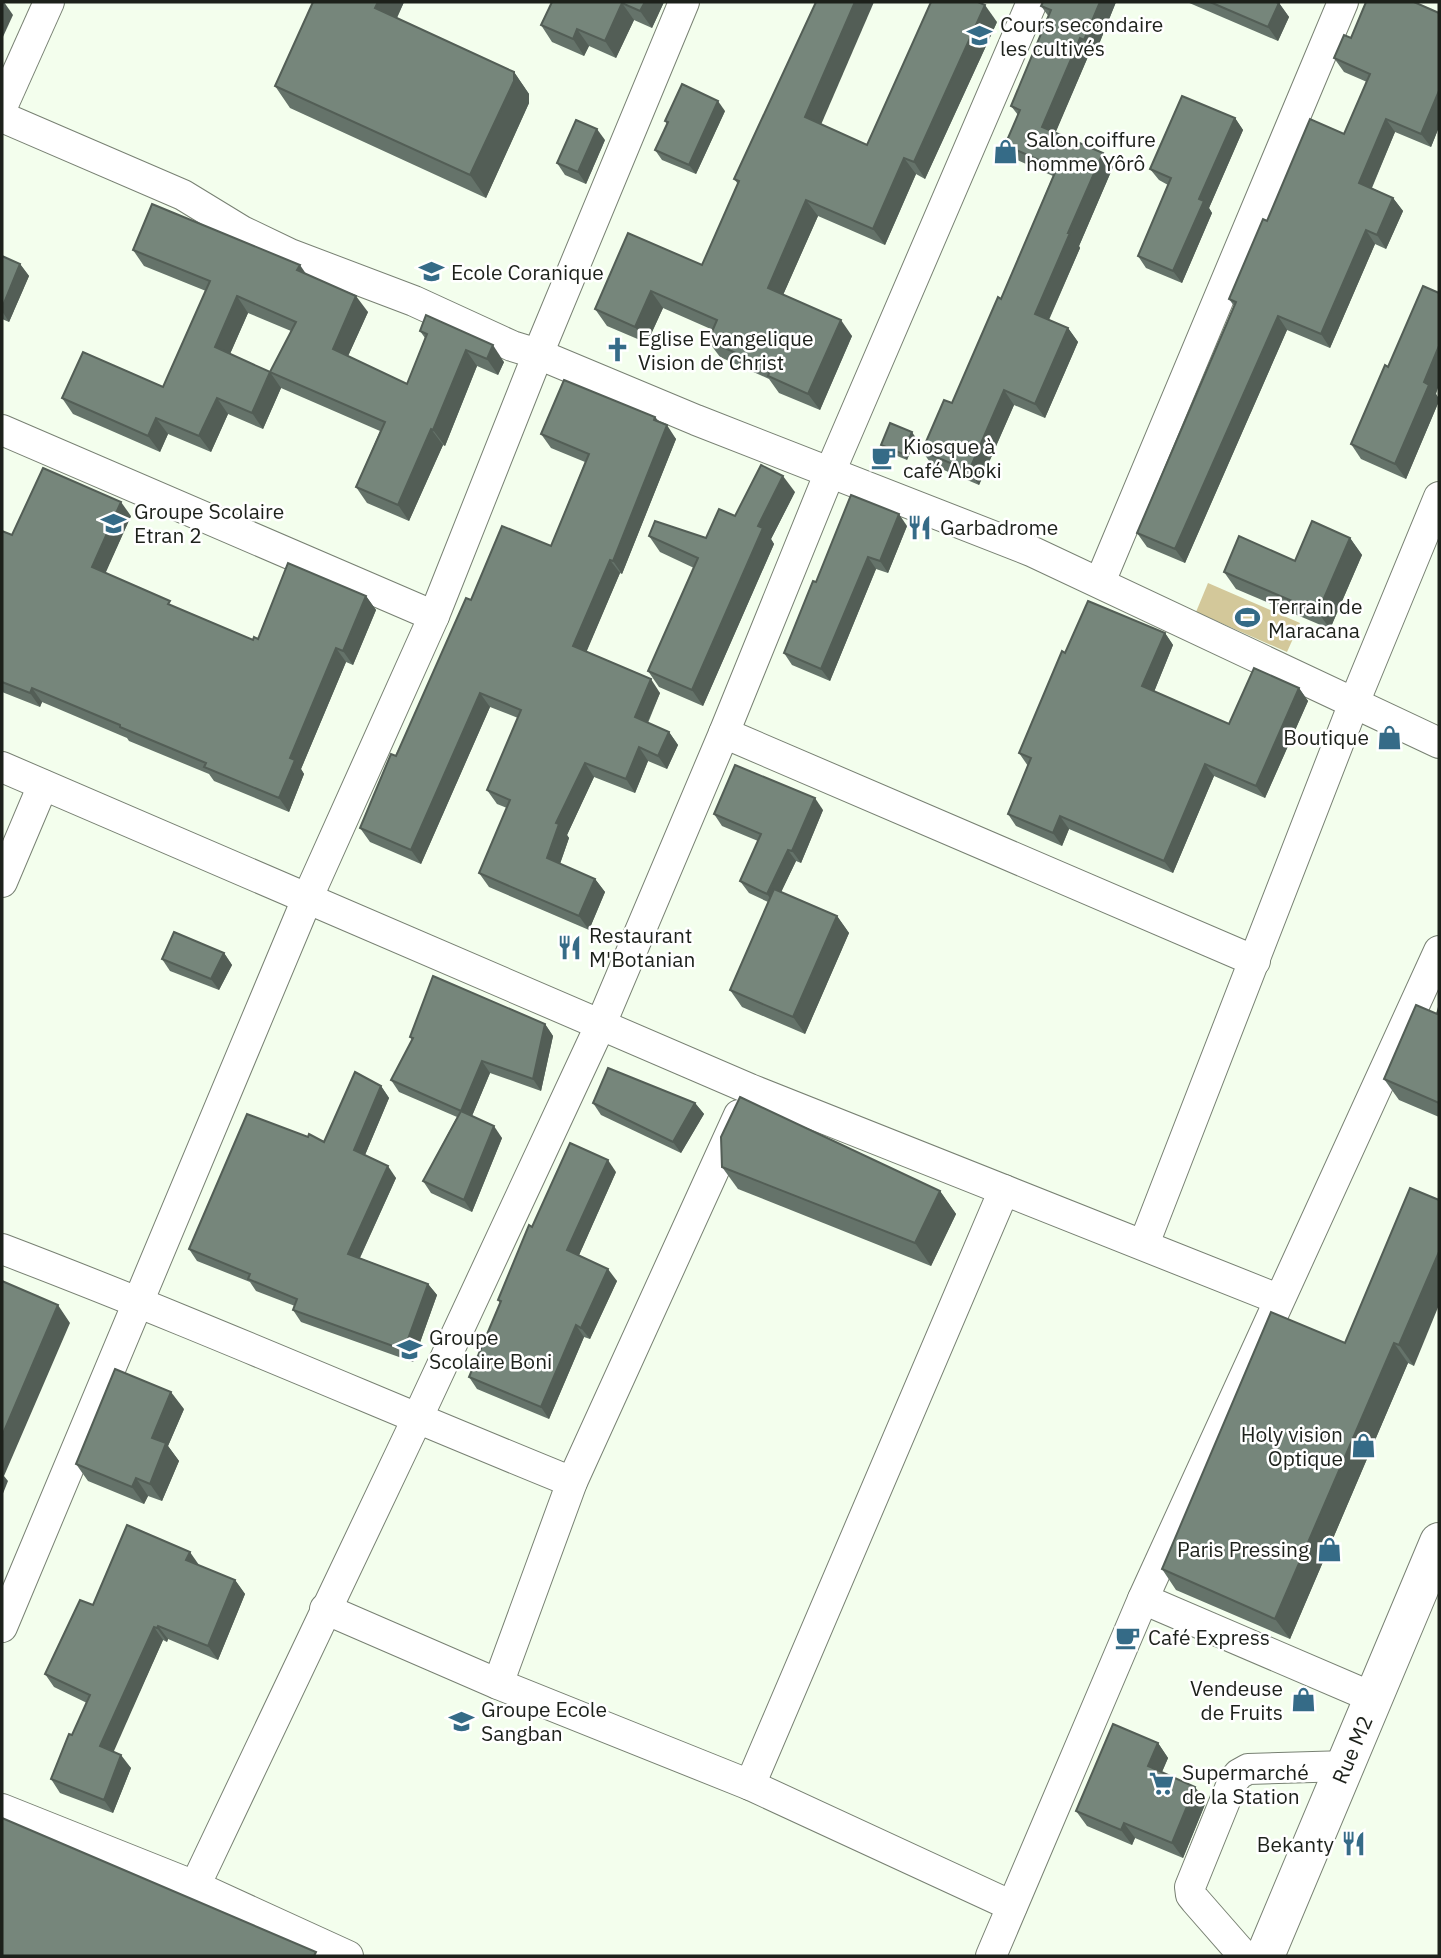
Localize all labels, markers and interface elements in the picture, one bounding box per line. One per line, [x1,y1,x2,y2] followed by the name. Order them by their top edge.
[1000,10,1163,62] place label: Cours secondaire les cultivés
[966,22,994,50] school or university icon: Cours secondaire les cultivés
[1026,125,1156,177] place label: Salon coiffure homme Yôrô
[992,137,1020,165] shop icon: Salon coiffure homme Yôrô
[417,258,445,286] school or university icon: Ecole Coranique
[451,258,604,286] place label: Ecole Coranique
[638,324,814,376] place label: Eglise Evangelique Vision de Christ
[604,336,632,364] church icon: Eglise Evangelique Vision de Christ
[903,432,1002,484] place label: Kiosque à café Aboki
[869,444,897,472] cafe icon: Kiosque à café Aboki
[134,497,284,549] place label: Groupe Scolaire Etran 2
[100,509,128,537] school or university icon: Groupe Scolaire Etran 2
[906,513,934,541] restaurant icon: Garbadrome
[940,513,1058,541] place label: Garbadrome
[1268,592,1363,644] place label: Terrain de Maracana
[1234,604,1262,632] sports icon: Terrain de Maracana
[1283,723,1369,751] place label: Boutique
[1375,723,1403,751] shop icon: Boutique
[589,921,696,973] place label: Restaurant M'Botanian
[555,933,583,961] restaurant icon: Restaurant M'Botanian
[429,1323,552,1375] place label: Groupe Scolaire Boni
[395,1335,423,1363] school or university icon: Groupe Scolaire Boni
[1241,1420,1343,1472] place label: Holy vision Optique
[1349,1432,1377,1460] shop icon: Holy vision Optique
[1177,1535,1309,1563] place label: Paris Pressing
[1315,1535,1343,1563] shop icon: Paris Pressing
[1114,1623,1142,1651] cafe icon: Café Express
[1148,1623,1270,1651] place label: Café Express
[1190,1674,1283,1726] place label: Vendeuse de Fruits
[1289,1686,1317,1714] shop icon: Vendeuse de Fruits
[481,1695,607,1747] place label: Groupe Ecole Sangban
[447,1707,475,1735] school or university icon: Groupe Ecole Sangban
[1325,1711,1379,1788] street label: Rue M2
[1182,1758,1309,1810] place label: Supermarché de la Station
[1148,1770,1176,1798] supermarket icon: Supermarché de la Station
[1257,1830,1335,1858] place label: Bekanty
[1340,1830,1368,1858] restaurant icon: Bekanty

